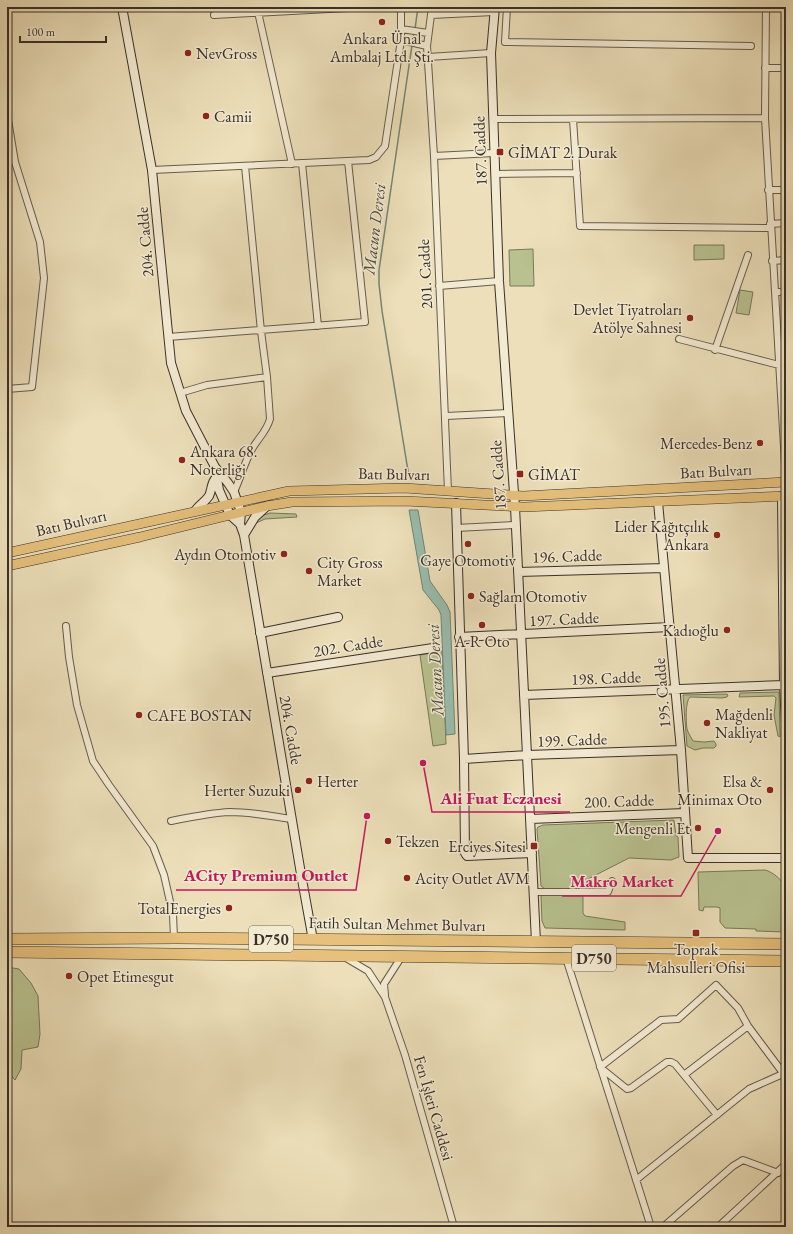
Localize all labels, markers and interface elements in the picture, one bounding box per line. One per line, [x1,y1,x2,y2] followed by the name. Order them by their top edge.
[377,17,387,27] marker: Ankara Ünal Ambalaj Ltd. Şti.
[20,18,106,44] scale bar
[26,24,56,40] text: 100 m
[329,28,434,67] place label: Ankara Ünal Ambalaj Ltd. Şti.
[196,43,257,64] place label: NevGross
[183,48,193,58] marker: NevGross
[214,106,252,127] place label: Camii
[201,111,211,121] marker: Camii
[468,116,492,186] street label: 187. Cadde
[508,142,618,163] place label: GİMAT 2. Durak
[495,147,505,157] marker: GİMAT 2. Durak
[357,181,391,277] water label: Macun Deresi
[131,206,159,278] street label: 204. Cadde
[413,238,437,310] street label: 201. Cadde
[573,299,682,338] place label: Devlet Tiyatroları Atölye Sahnesi
[685,313,695,323] marker: Devlet Tiyatroları Atölye Sahnesi
[660,433,752,454] place label: Mercedes-Benz
[755,438,765,448] marker: Mercedes-Benz
[485,439,511,511] street label: 187. Cadde
[189,441,257,480] place label: Ankara 68. Noterliği
[177,455,187,465] marker: Ankara 68. Noterliği
[679,459,753,483] street label: Batı Bulvarı
[358,463,430,485] street label: Batı Bulvarı
[528,464,580,485] place label: GİMAT
[515,469,525,479] marker: GİMAT
[34,505,109,541] street label: Batı Bulvarı
[614,516,710,555] place label: Lider Kağıtçılık Ankara
[712,530,722,540] marker: Lider Kağıtçılık Ankara
[463,539,473,549] marker: Gaye Otomotiv
[173,544,277,565] place label: Aydın Otomotiv
[532,544,602,568] street label: 196. Cadde
[279,549,289,559] marker: Aydın Otomotiv
[420,550,517,571] place label: Gaye Otomotiv
[317,552,383,591] place label: City Gross Market
[304,566,314,576] marker: City Gross Market
[479,586,588,607] place label: Sağlam Otomotiv
[466,591,476,601] marker: Sağlam Otomotiv
[528,607,600,631] street label: 197. Cadde
[477,620,487,630] marker: A-R Oto
[663,620,720,641] place label: Kadıoğlu
[422,623,448,717] water label: Macun Deresi
[722,625,732,635] marker: Kadıoğlu
[312,630,384,662] street label: 202. Cadde
[453,631,510,652] place label: A-R Oto
[648,657,676,729] street label: 195. Cadde
[571,666,641,690] street label: 198. Cadde
[275,694,307,766] street label: 204. Cadde
[715,704,773,743] place label: Mağdenli Nakliyat
[147,705,252,726] place label: CAFE BOSTAN
[134,710,144,720] marker: CAFE BOSTAN
[702,718,712,728] marker: Mağdenli Nakliyat
[537,728,607,752] street label: 199. Cadde
[317,771,359,792] place label: Herter
[677,771,762,810] place label: Elsa & Minimax Oto
[304,776,314,786] marker: Herter
[204,780,290,801] place label: Herter Suzuki
[432,783,570,812] callout: Ali Fuat Eczanesi
[293,785,303,795] marker: Herter Suzuki
[765,785,775,795] marker: Elsa & Minimax Oto
[439,787,562,809] text: Ali Fuat Eczanesi
[584,789,654,813] street label: 200. Cadde
[615,818,690,839] place label: Mengenli Et
[693,823,703,833] marker: Mengenli Et
[396,831,440,852] place label: Tekzen
[383,836,393,846] marker: Tekzen
[448,836,526,857] place label: Erciyes Sitesi
[529,841,539,851] marker: Erciyes Sitesi
[176,861,356,890] callout: ACity Premium Outlet
[183,864,349,886] text: ACity Premium Outlet
[562,867,681,896] callout: Makro Market
[414,868,530,889] place label: Acity Outlet AVM
[570,870,674,892] text: Makro Market
[402,873,412,883] marker: Acity Outlet AVM
[137,898,221,919] place label: TotalEnergies
[224,903,234,913] marker: TotalEnergies
[308,912,486,936] street label: Fatih Sultan Mehmet Bulvarı
[249,926,293,952] road number: D750
[691,928,701,938] marker: Toprak Mahsulleri Ofisi
[647,939,745,978] place label: Toprak Mahsulleri Ofisi
[572,945,616,971] road number: D750
[77,966,174,987] place label: Opet Etimesgut
[64,971,74,981] marker: Opet Etimesgut
[409,1053,459,1163] street label: Fen İşleri Caddesi

